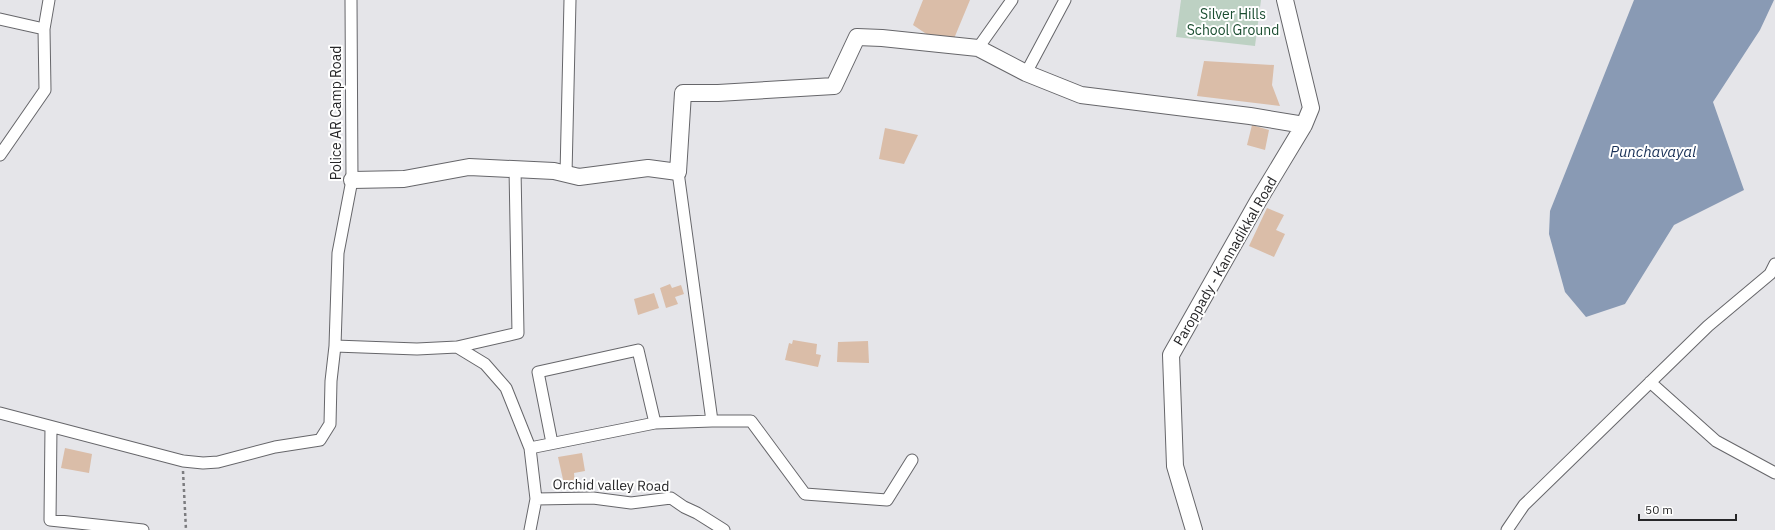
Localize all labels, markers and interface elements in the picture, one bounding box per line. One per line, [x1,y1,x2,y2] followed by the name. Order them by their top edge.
[1187,5,1279,39] park label: Silver Hills School Ground
[327,46,345,180] street label: Police AR Camp Road
[1610,142,1696,161] water label: Punchavayal
[1169,173,1281,349] street label: Paroppady - Kannadikkal Road
[552,475,670,495] street label: Orchid valley Road
[1639,496,1736,522] scale bar
[1645,502,1673,517] text: 50 m

